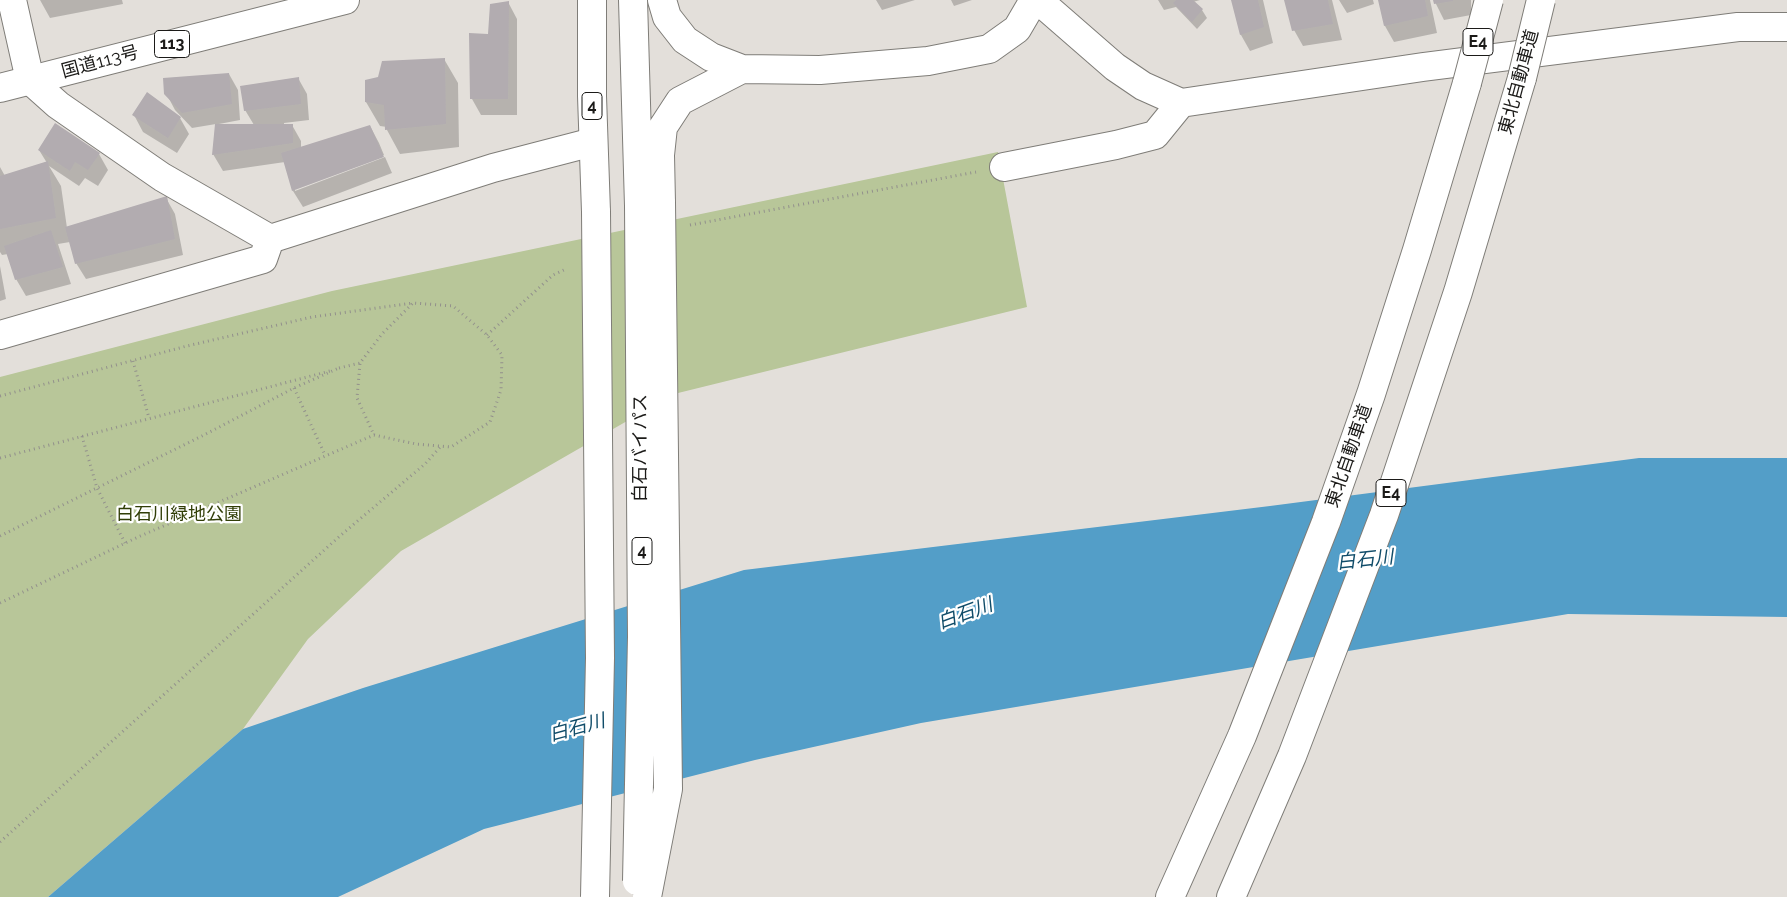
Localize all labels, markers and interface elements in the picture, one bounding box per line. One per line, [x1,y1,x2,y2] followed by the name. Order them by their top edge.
[1495,27,1543,137] street label: 東北自動車道
[1463,28,1493,56] road number: E4
[154,31,190,58] road number: 113
[59,41,141,83] street label: 国道113号
[582,92,602,120] road number: 4
[630,394,652,502] street label: 白石バイパス
[1321,401,1377,511] street label: 東北自動車道
[1376,479,1406,506] road number: E4
[116,504,242,526] park label: 白石川緑地公園
[632,538,652,564] road number: 4
[1335,546,1395,574] water label: 白石川
[934,594,996,634] water label: 白石川
[547,710,607,746] water label: 白石川

